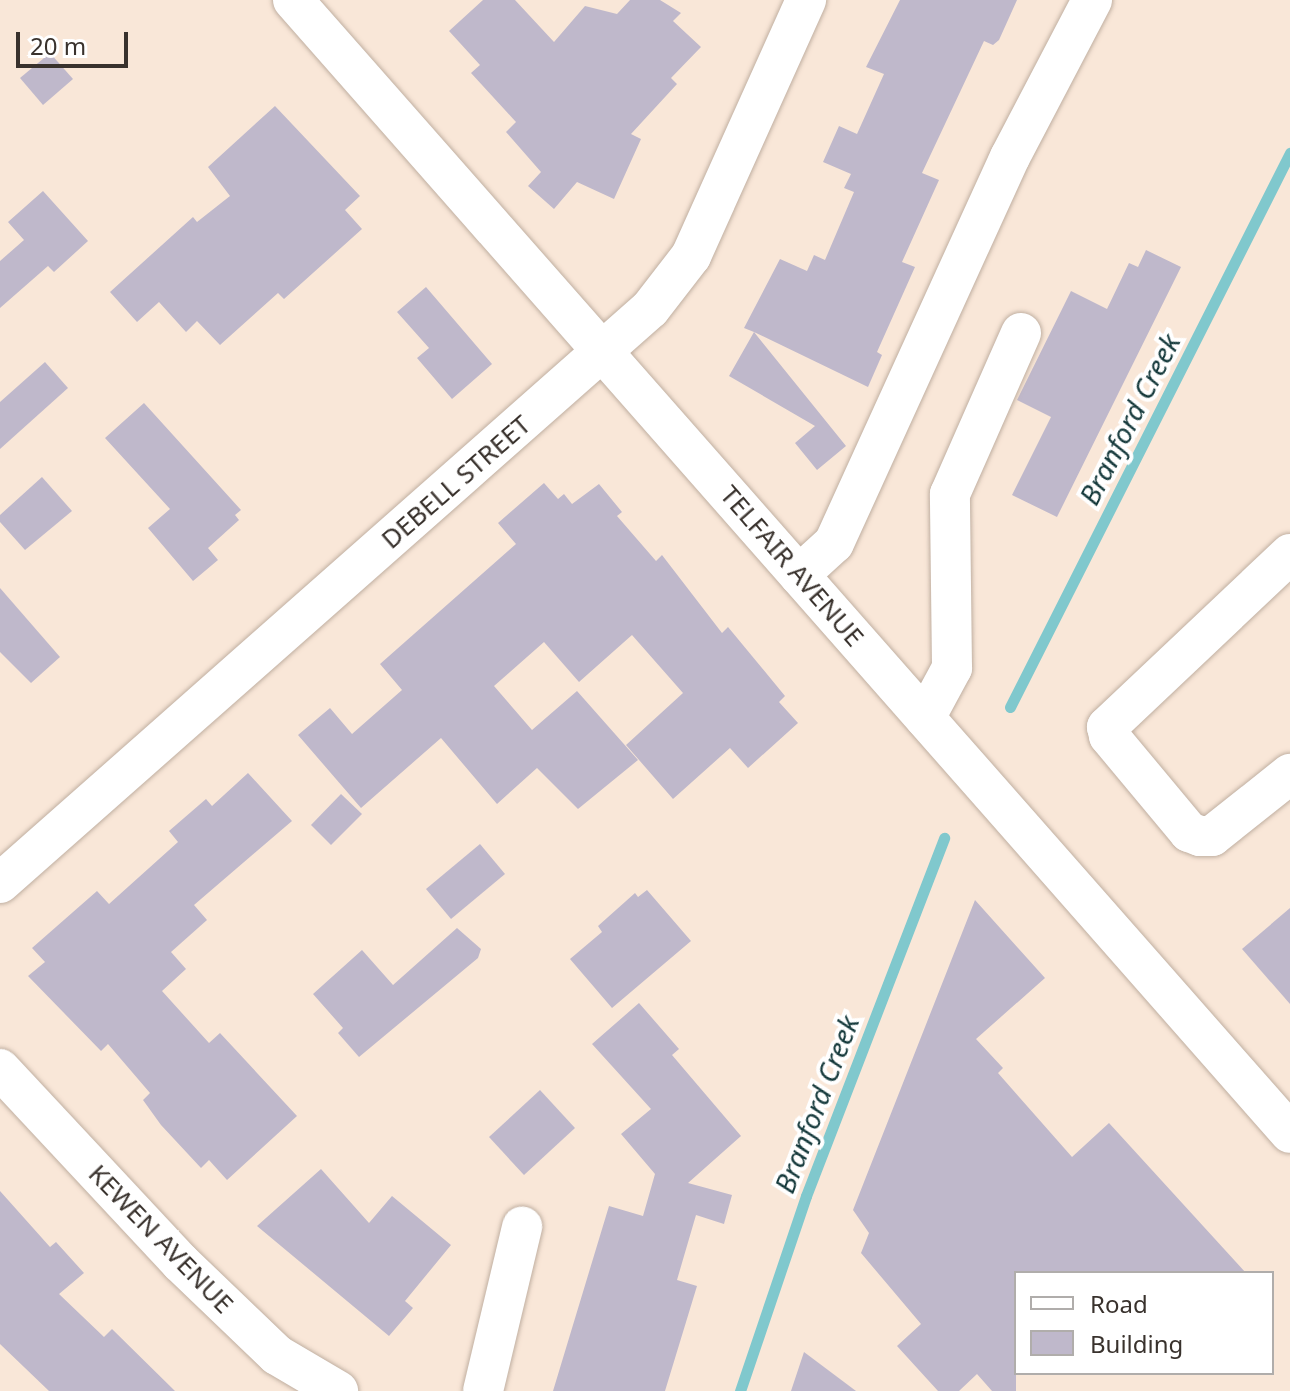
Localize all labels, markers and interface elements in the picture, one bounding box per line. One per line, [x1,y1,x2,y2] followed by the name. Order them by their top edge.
[20,16,132,66] scale bar
[30,29,86,62] text: 20 m
[1072,328,1186,510] water label: Branford Creek
[375,409,537,555] street label: DEBELL STREET
[714,479,870,653] street label: TELFAIR AVENUE
[767,1011,865,1197] water label: Branford Creek
[82,1158,240,1320] street label: KEWEN AVENUE
[1014,1271,1274,1375] legend
[1090,1287,1148,1320] text: Road
[1090,1327,1183,1360] text: Building

